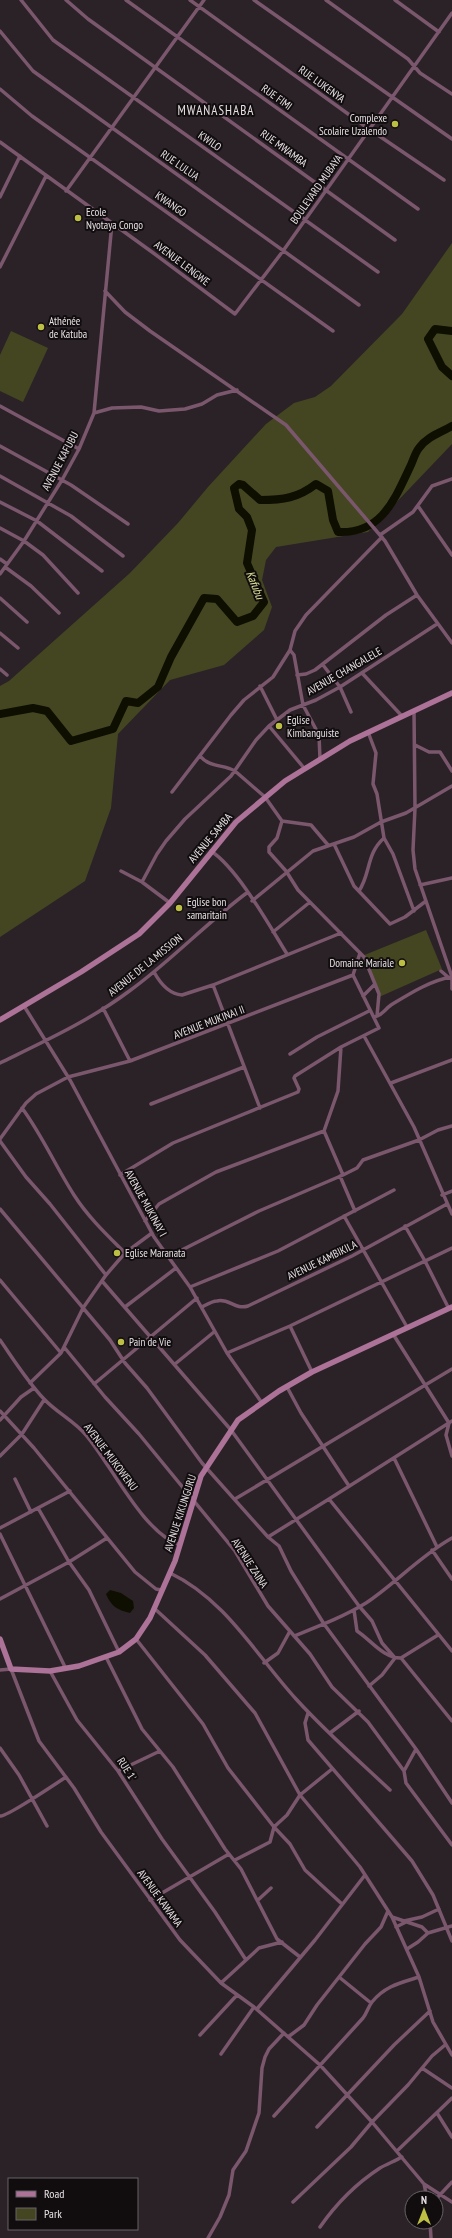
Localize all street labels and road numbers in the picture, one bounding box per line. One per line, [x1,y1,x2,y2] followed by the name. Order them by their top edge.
[296,62,349,106] street label: RUE LUKENYA
[259,81,295,113] street label: RUE FIMI
[258,126,311,170] street label: RUE MWAMBA
[196,128,224,154] street label: KWILO
[158,147,203,184] street label: RUE LULUA
[287,151,346,226] street label: BOULEVARD MUBAYA
[153,188,189,220] street label: KWANGO
[151,238,213,289] street label: AVENUE LENGWE
[39,429,82,493] street label: AVENUE KAFUBU
[304,644,384,698] street label: AVENUE CHANGALELE
[185,810,235,866] street label: AVENUE SAMBA
[105,931,185,999] street label: AVENUE DE LA MISSION
[171,1002,247,1042] street label: AVENUE MUKINAI II
[122,1167,170,1239] street label: AVENUE MUKINAY I
[285,1237,360,1283] street label: AVENUE KAMBIKILA
[81,1421,141,1494] street label: AVENUE MUKOWENU
[161,1472,199,1553] street label: AVENUE KIKUNGURU
[229,1535,272,1591] street label: AVENUE ZAINA
[114,1755,140,1783] street label: RUE 1'
[134,1866,186,1930] street label: AVENUE KAWAMA

